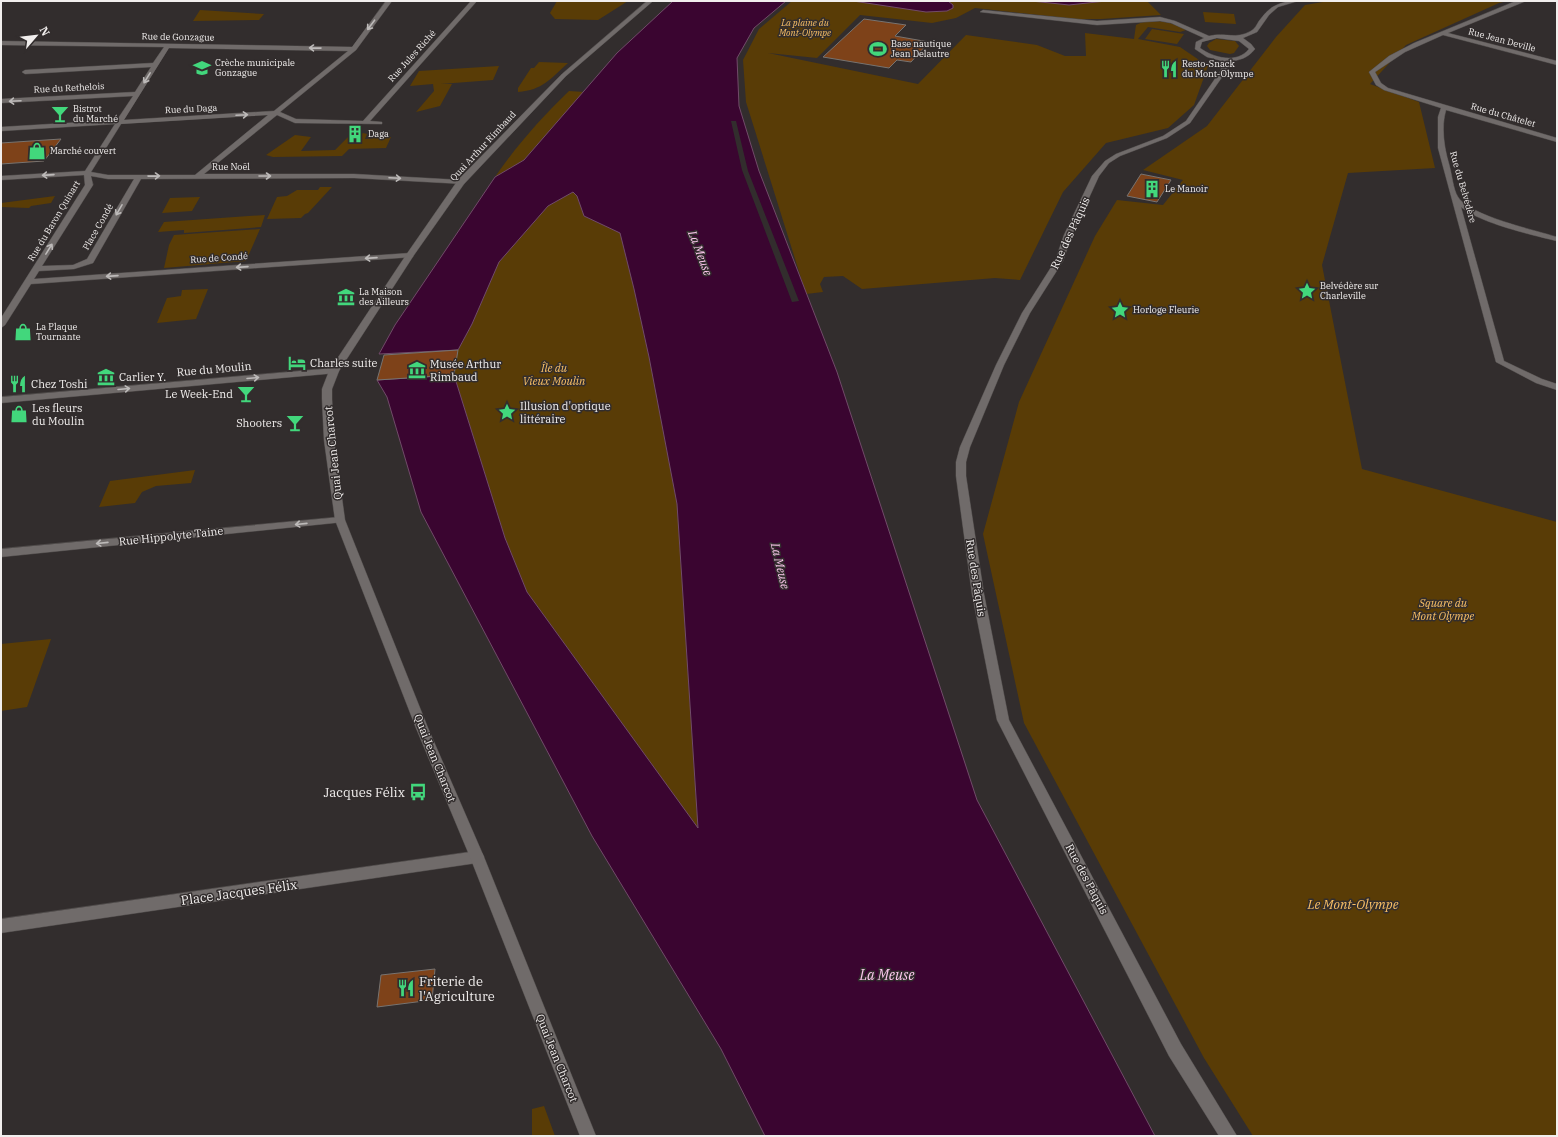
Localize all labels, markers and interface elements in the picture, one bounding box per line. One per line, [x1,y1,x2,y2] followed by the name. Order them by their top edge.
[16,16,56,56] north arrow
[778,17,831,38] park label: La plaine du Mont-Olympe
[367,19,375,30] one-way arrow
[37,24,53,39] text: N
[1467,25,1537,54] street label: Rue Jean Deville
[385,27,438,84] street label: Rue Jules Riché
[141,30,215,43] street label: Rue de Gonzague
[891,38,951,59] place label: Base nautique Jean Delautre
[868,39,888,59] sports icon: Base nautique Jean Delautre
[309,45,322,52] one-way arrow
[215,57,295,78] place label: Crèche municipale Gonzague
[192,58,212,78] school or university icon: Crèche municipale Gonzague
[1182,58,1254,79] place label: Resto-Snack du Mont-Olympe
[1159,59,1179,79] restaurant icon: Resto-Snack du Mont-Olympe
[143,72,151,84] one-way arrow
[33,80,105,95] street label: Rue du Rethelois
[9,97,22,104] one-way arrow
[1470,100,1537,129] street label: Rue du Châtelet
[164,102,218,115] street label: Rue du Daga
[73,103,118,124] place label: Bistrot du Marché
[50,104,70,124] bar icon: Bistrot du Marché
[447,108,518,183] street label: Quai Arthur Rimbaud
[235,111,248,119] one-way arrow
[345,124,365,144] building icon: Daga
[368,128,389,139] place label: Daga
[27,141,47,161] shop icon: Marché couvert
[50,145,116,156] place label: Marché couvert
[1448,150,1479,224] street label: Rue du Belvédère
[212,161,250,172] street label: Rue Noël
[42,172,55,179] one-way arrow
[258,172,271,180] one-way arrow
[147,173,160,180] one-way arrow
[388,175,401,182] one-way arrow
[25,178,82,263] street label: Rue du Baron Quinart
[1142,179,1162,199] building icon: Le Manoir
[1165,183,1208,194] place label: Le Manoir
[1047,195,1093,271] street label: Rue des Pâquis
[80,202,115,252] street label: Place Condé
[115,204,123,216] one-way arrow
[685,227,716,278] water label: La Meuse
[46,243,54,255] one-way arrow
[190,250,248,265] street label: Rue de Condé
[365,254,378,261] one-way arrow
[236,263,249,270] one-way arrow
[106,272,119,279] one-way arrow
[1320,280,1378,301] place label: Belvédère sur Charleville
[1297,281,1317,301] place icon: Belvédère sur Charleville
[359,286,409,307] place label: La Maison des Ailleurs
[336,287,356,307] museum icon: La Maison des Ailleurs
[1110,300,1130,320] place icon: Horloge Fleurie
[1133,304,1199,315] place label: Horloge Fleurie
[36,321,81,342] place label: La Plaque Tournante
[13,322,33,342] shop icon: La Plaque Tournante
[287,353,307,373] hotel icon: Charles suite
[310,356,378,370] place label: Charles suite
[430,357,501,384] place label: Musée Arthur Rimbaud
[176,359,252,379] street label: Rue du Moulin
[407,360,427,380] museum icon: Musée Arthur Rimbaud
[523,361,586,388] park label: Île du Vieux Moulin
[96,367,116,387] museum icon: Carlier Y.
[119,370,166,384] place label: Carlier Y.
[8,374,28,394] restaurant icon: Chez Toshi
[246,374,259,382] one-way arrow
[31,377,88,391] place label: Chez Toshi
[236,384,256,404] bar icon: Le Week-End
[117,385,130,393] one-way arrow
[165,387,233,401] place label: Le Week-End
[520,399,611,426] place label: Illusion d'optique littéraire
[32,401,84,428] place label: Les fleurs du Moulin
[497,402,517,422] place icon: Illusion d'optique littéraire
[9,404,29,424] shop icon: Les fleurs du Moulin
[321,406,345,500] street label: Quai Jean Charcot
[285,413,305,433] bar icon: Shooters
[236,416,282,430] place label: Shooters
[295,520,308,527] one-way arrow
[118,524,224,548] street label: Rue Hippolyte Taine
[963,538,989,618] street label: Rue des Pâquis
[96,539,109,547] one-way arrow
[768,540,793,591] water label: La Meuse
[1411,596,1474,623] park label: Square du Mont Olympe
[411,712,459,804] street label: Quai Jean Charcot
[408,782,428,802] bus stop icon: Jacques Félix
[323,784,405,801] place label: Jacques Félix
[1062,841,1112,917] street label: Rue des Pâquis
[180,876,298,909] street label: Place Jacques Félix
[1307,896,1399,913] park label: Le Mont-Olympe
[859,966,915,984] water label: La Meuse
[419,973,495,1005] place label: Friterie de l'Agriculture
[396,978,416,998] restaurant icon: Friterie de l'Agriculture
[533,1012,581,1104] street label: Quai Jean Charcot

